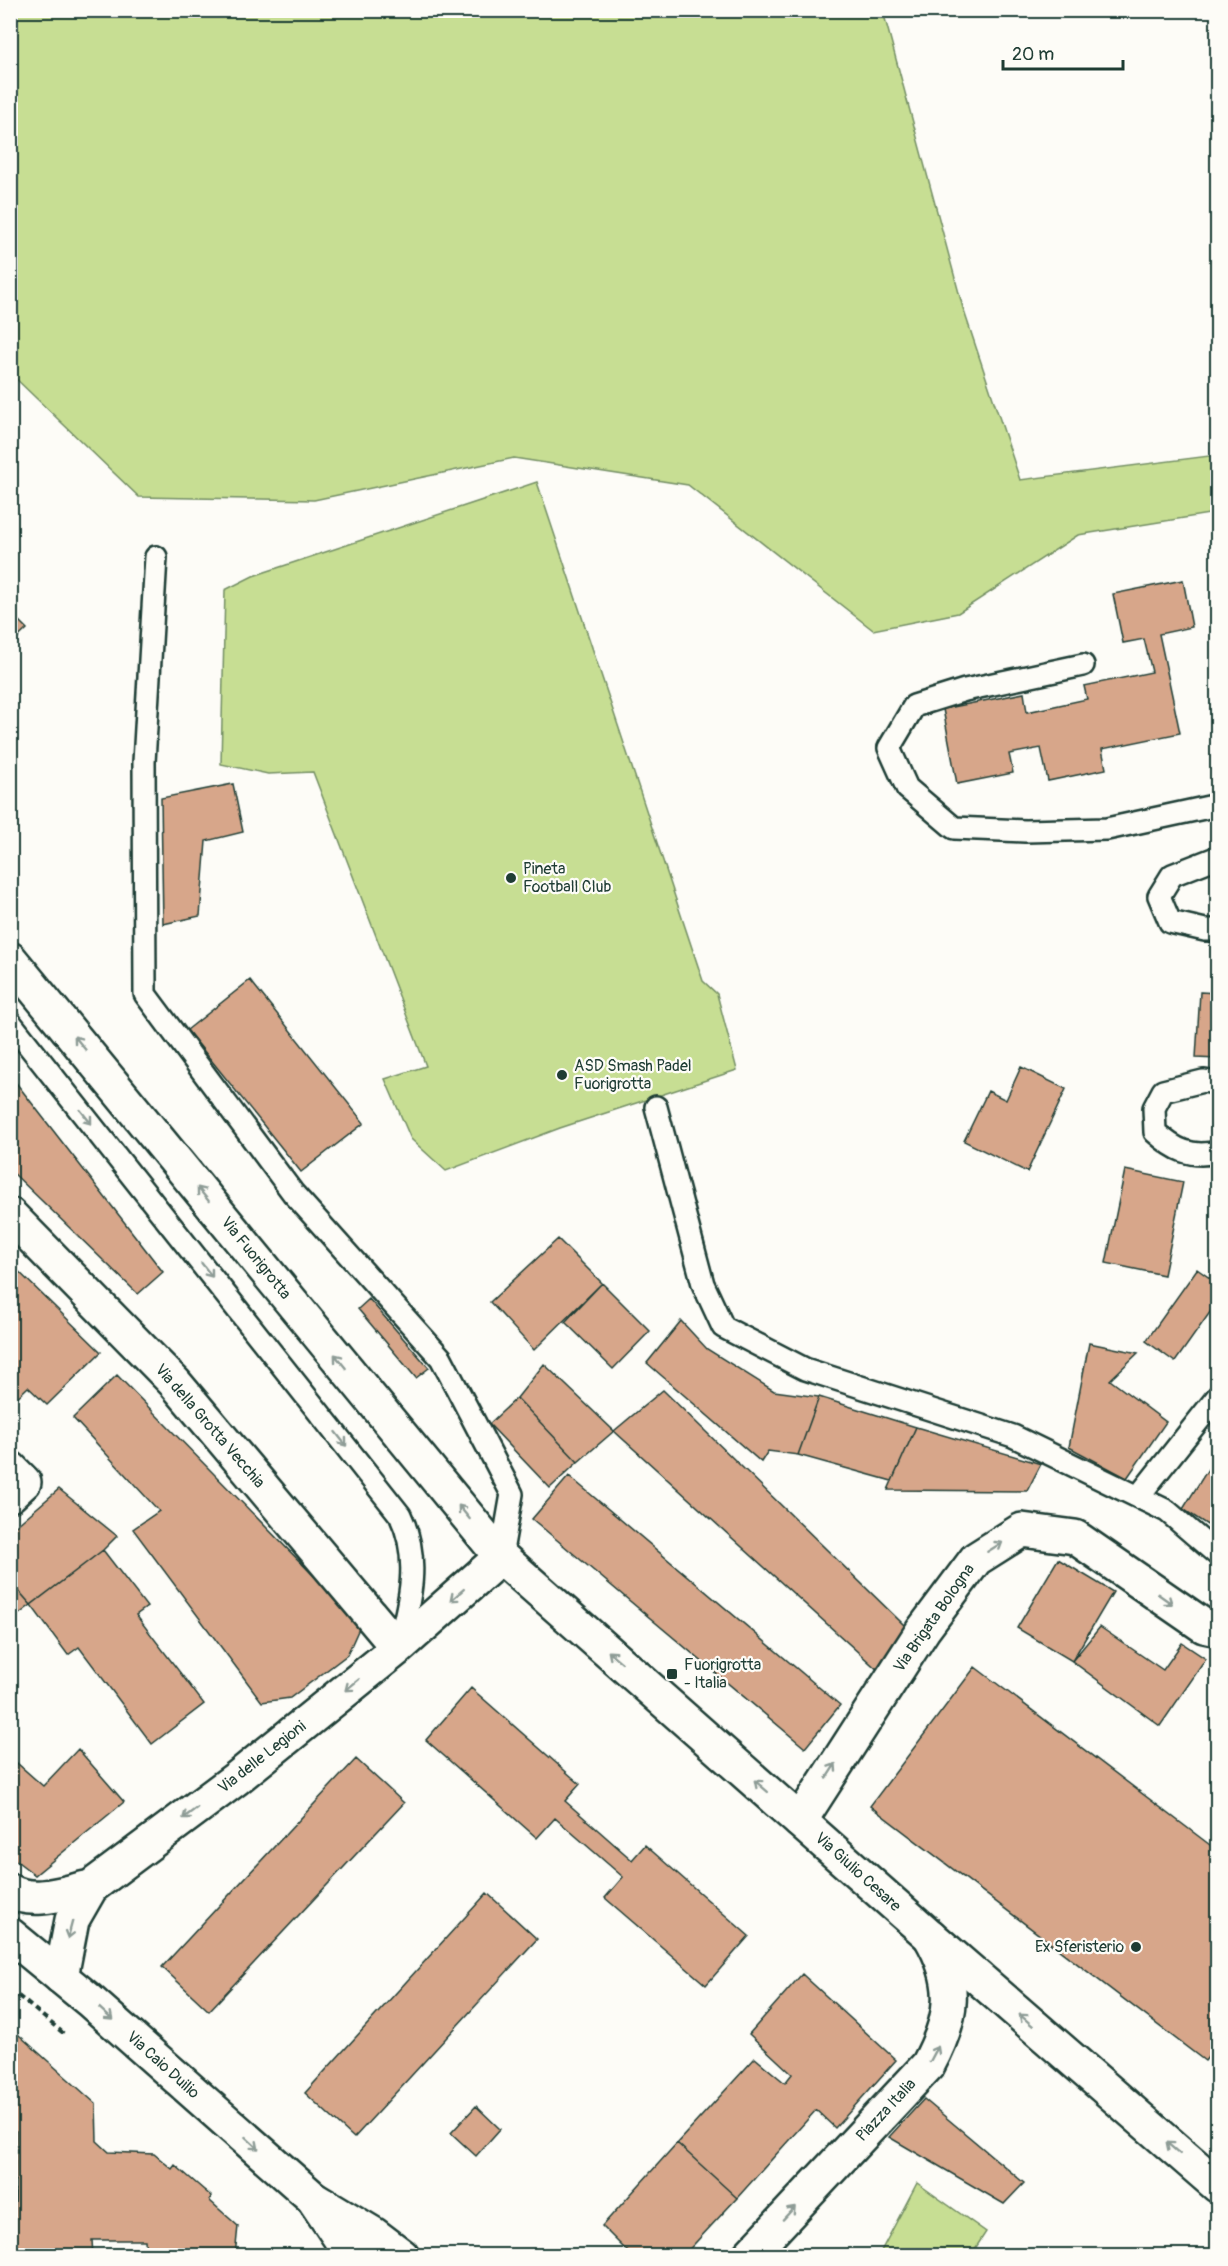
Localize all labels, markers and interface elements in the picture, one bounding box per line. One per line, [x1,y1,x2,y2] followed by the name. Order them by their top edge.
[1003,33,1123,71] scale bar
[1012,43,1054,66] text: 20 m
[523,859,612,897] place label: Pineta Football Club
[504,871,518,885] marker: Pineta Football Club
[73,1035,86,1051] one-way arrow
[574,1056,692,1094] place label: ASD Smash Padel Fuorigrotta
[555,1068,569,1082] marker: ASD Smash Padel Fuorigrotta
[79,1109,92,1125] one-way arrow
[197,1186,210,1202] one-way arrow
[217,1213,295,1303] street label: Via Fuorigrotta
[200,1261,213,1277] one-way arrow
[334,1353,347,1369] one-way arrow
[151,1360,269,1492] street label: Via della Grotta Vecchia
[334,1431,348,1446] one-way arrow
[458,1504,471,1520] one-way arrow
[986,1541,1003,1553] one-way arrow
[889,1560,979,1676] street label: Via Brigata Bologna
[449,1589,465,1602] one-way arrow
[1157,1593,1173,1605] one-way arrow
[607,1650,622,1664] one-way arrow
[684,1655,761,1693] place label: Fuorigrotta - Italia
[665,1667,679,1681] marker: Fuorigrotta - Italia
[345,1678,361,1691] one-way arrow
[214,1716,310,1798] street label: Via delle Legioni
[825,1763,837,1780] one-way arrow
[754,1779,769,1793] one-way arrow
[183,1806,199,1819] one-way arrow
[811,1828,905,1916] street label: Via Giulio Cesare
[64,1920,75,1939] one-way arrow
[1035,1937,1124,1957] place label: Ex Sferisterio
[1129,1940,1143,1954] marker: Ex Sferisterio
[98,2007,113,2021] one-way arrow
[1019,2013,1034,2027] one-way arrow
[122,2027,204,2103] street label: Via Caio Duilio
[929,2045,940,2063] one-way arrow
[852,2074,920,2146] street label: Piazza Italia
[244,2136,259,2150] one-way arrow
[1166,2141,1181,2155] one-way arrow
[782,2206,796,2221] one-way arrow

